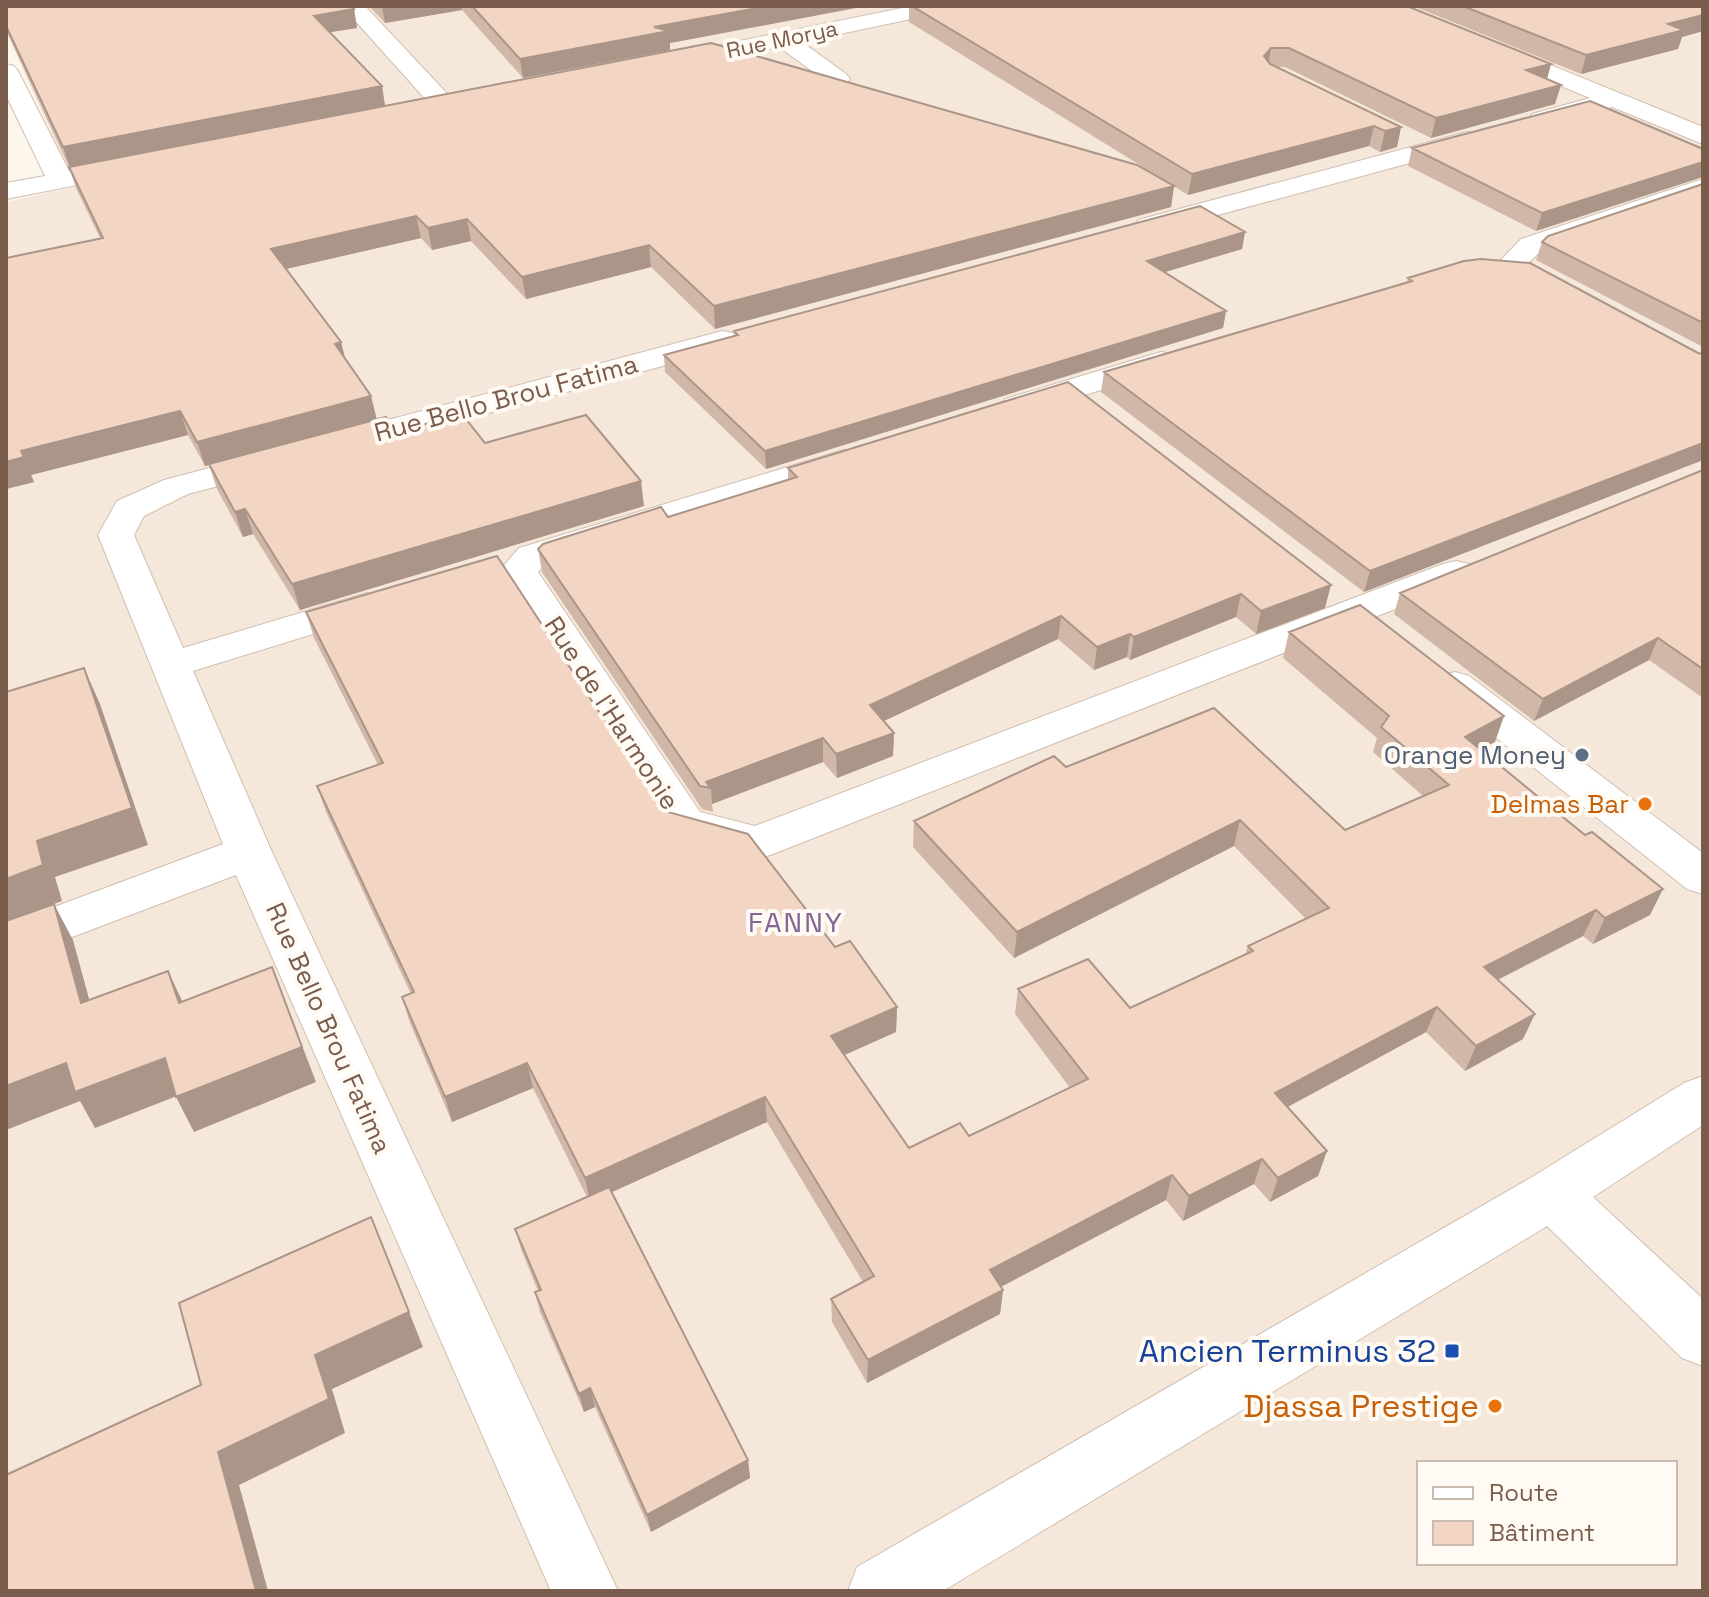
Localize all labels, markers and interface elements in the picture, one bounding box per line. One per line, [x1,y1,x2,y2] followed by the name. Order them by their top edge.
[724,13,841,64] street label: Rue Morya
[371,346,641,450] street label: Rue Bello Brou Fatima
[537,610,687,816] street label: Rue de l'Harmonie
[1384,738,1566,772] place label: Orange Money
[1573,746,1591,764] marker: Orange Money
[1490,787,1629,821] place label: Delmas Bar
[1636,795,1654,813] marker: Delmas Bar
[258,897,400,1159] street label: Rue Bello Brou Fatima
[748,904,844,940] district label: FANNY
[1139,1331,1436,1371] place label: Ancien Terminus 32
[1443,1342,1461,1360] marker: Ancien Terminus 32
[1243,1386,1479,1426] place label: Djassa Prestige
[1486,1397,1504,1415] marker: Djassa Prestige
[1417,1461,1677,1565] legend
[1489,1477,1558,1508] text: Route
[1489,1517,1595,1548] text: Bâtiment

